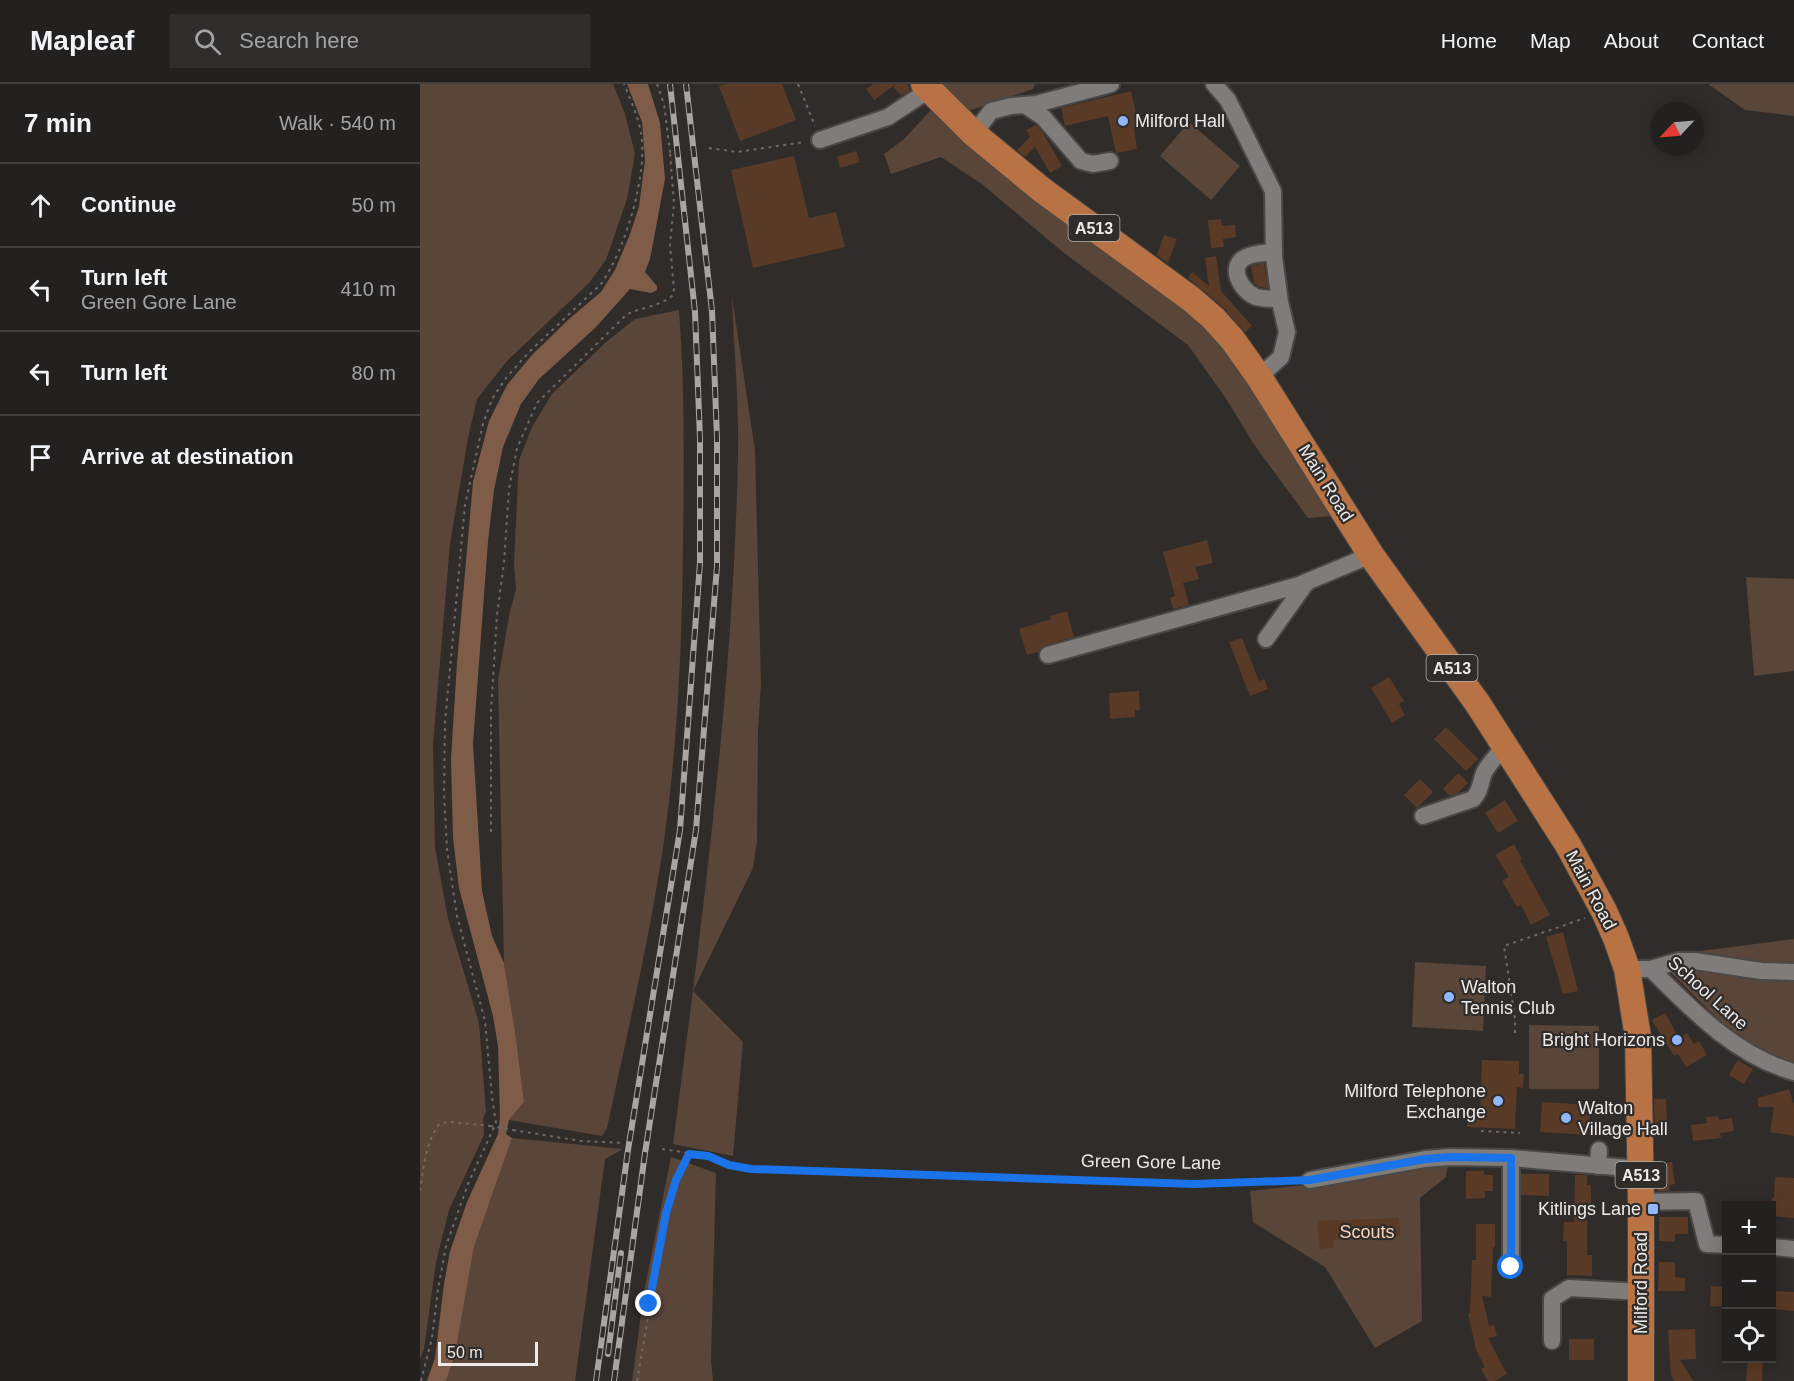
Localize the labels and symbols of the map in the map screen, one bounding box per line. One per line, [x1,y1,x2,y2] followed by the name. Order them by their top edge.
[1650,102,1704,156] north arrow
[1135,111,1225,131] place label: Milford Hall
[1116,114,1130,128] marker: Milford Hall
[1068,215,1120,241] road number: A513
[1294,441,1358,525] street label: Main Road
[1426,655,1478,681] road number: A513
[1562,847,1620,933] street label: Main Road
[1664,952,1752,1034] street label: School Lane
[1461,977,1555,1018] place label: Walton Tennis Club
[1442,990,1456,1004] marker: Walton Tennis Club
[1542,1030,1665,1050] place label: Bright Horizons
[1670,1033,1684,1047] marker: Bright Horizons
[1344,1081,1486,1122] place label: Milford Telephone Exchange
[1491,1094,1505,1108] marker: Milford Telephone Exchange
[1578,1098,1668,1139] place label: Walton Village Hall
[1559,1111,1573,1125] marker: Walton Village Hall
[1081,1151,1221,1173] street label: Green Gore Lane
[1616,1162,1666,1188] road number: A513
[1538,1199,1641,1219] place label: Kitlings Lane
[1646,1202,1660,1216] marker: Kitlings Lane
[1339,1222,1395,1242] park label: Scouts
[1631,1232,1651,1334] street label: Milford Road
[1497,1253,1523,1279] route start
[635,1290,661,1316] route end
[438,1339,538,1366] scale bar

